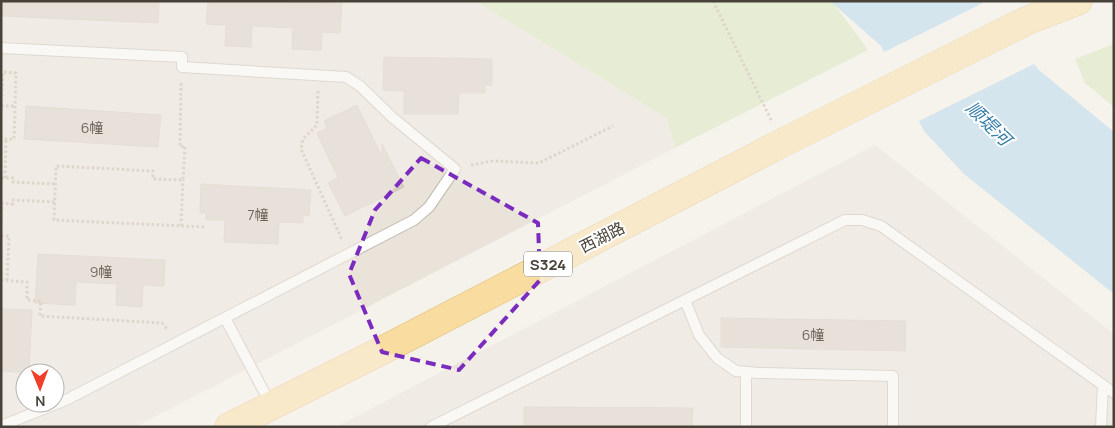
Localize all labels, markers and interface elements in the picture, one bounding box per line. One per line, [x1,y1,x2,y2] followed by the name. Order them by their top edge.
[961,96,1019,152] water label: 顺堤河
[81,118,103,137] house number: 6幢
[247,205,269,224] house number: 7幢
[576,216,628,258] street label: 西湖路
[524,252,572,276] road number: S324
[90,262,112,281] house number: 9幢
[802,325,824,344] house number: 6幢
[15,363,65,413] north arrow
[35,392,45,411] text: N

